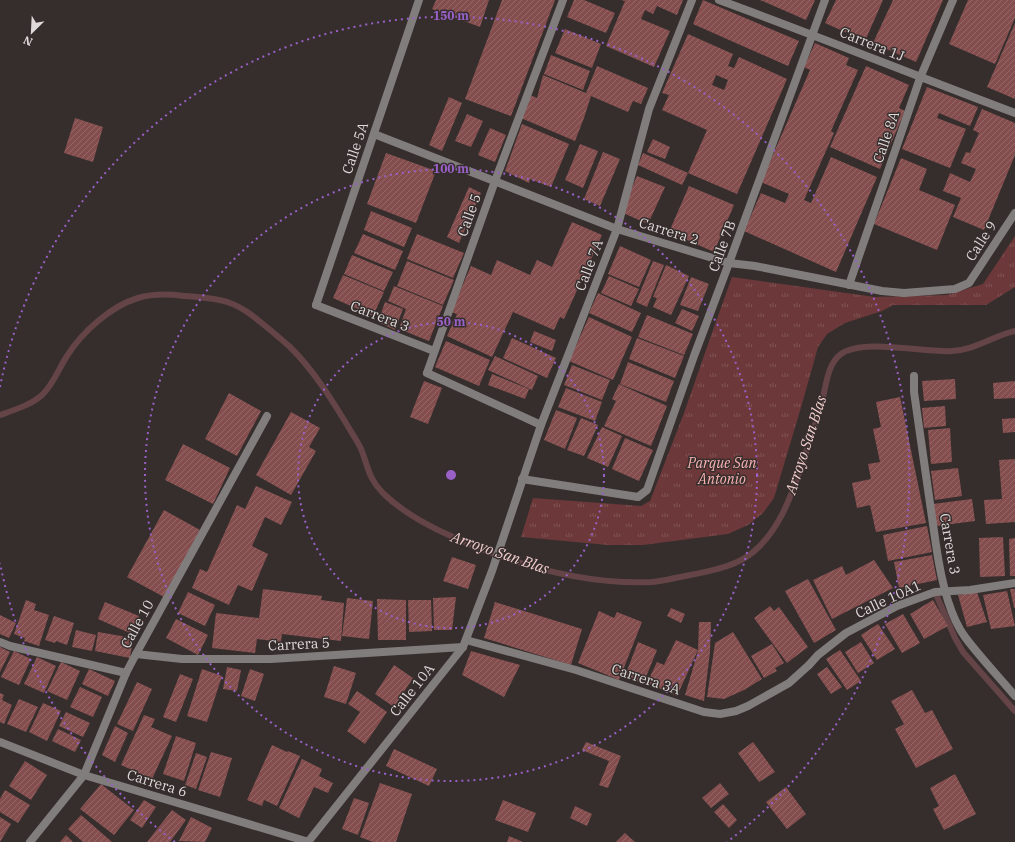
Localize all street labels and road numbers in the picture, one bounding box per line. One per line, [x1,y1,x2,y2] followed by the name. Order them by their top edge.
[837,23,907,65] street label: Carrera 1J
[869,108,903,165] street label: Calle 8A
[338,119,372,176] street label: Calle 5A
[453,191,485,239] street label: Calle 5
[637,213,701,249] street label: Carrera 2
[704,218,740,274] street label: Calle 7B
[961,218,1001,264] street label: Calle 9
[571,236,607,293] street label: Calle 7A
[348,296,412,336] street label: Carrera 3
[936,512,964,576] street label: Carrera 3
[852,576,924,622] street label: Calle 10A1
[116,597,158,651] street label: Calle 10
[268,633,330,655] street label: Carrera 5
[609,659,683,699] street label: Carrera 3A
[386,660,438,720] street label: Calle 10A
[125,765,189,801] street label: Carrera 6

